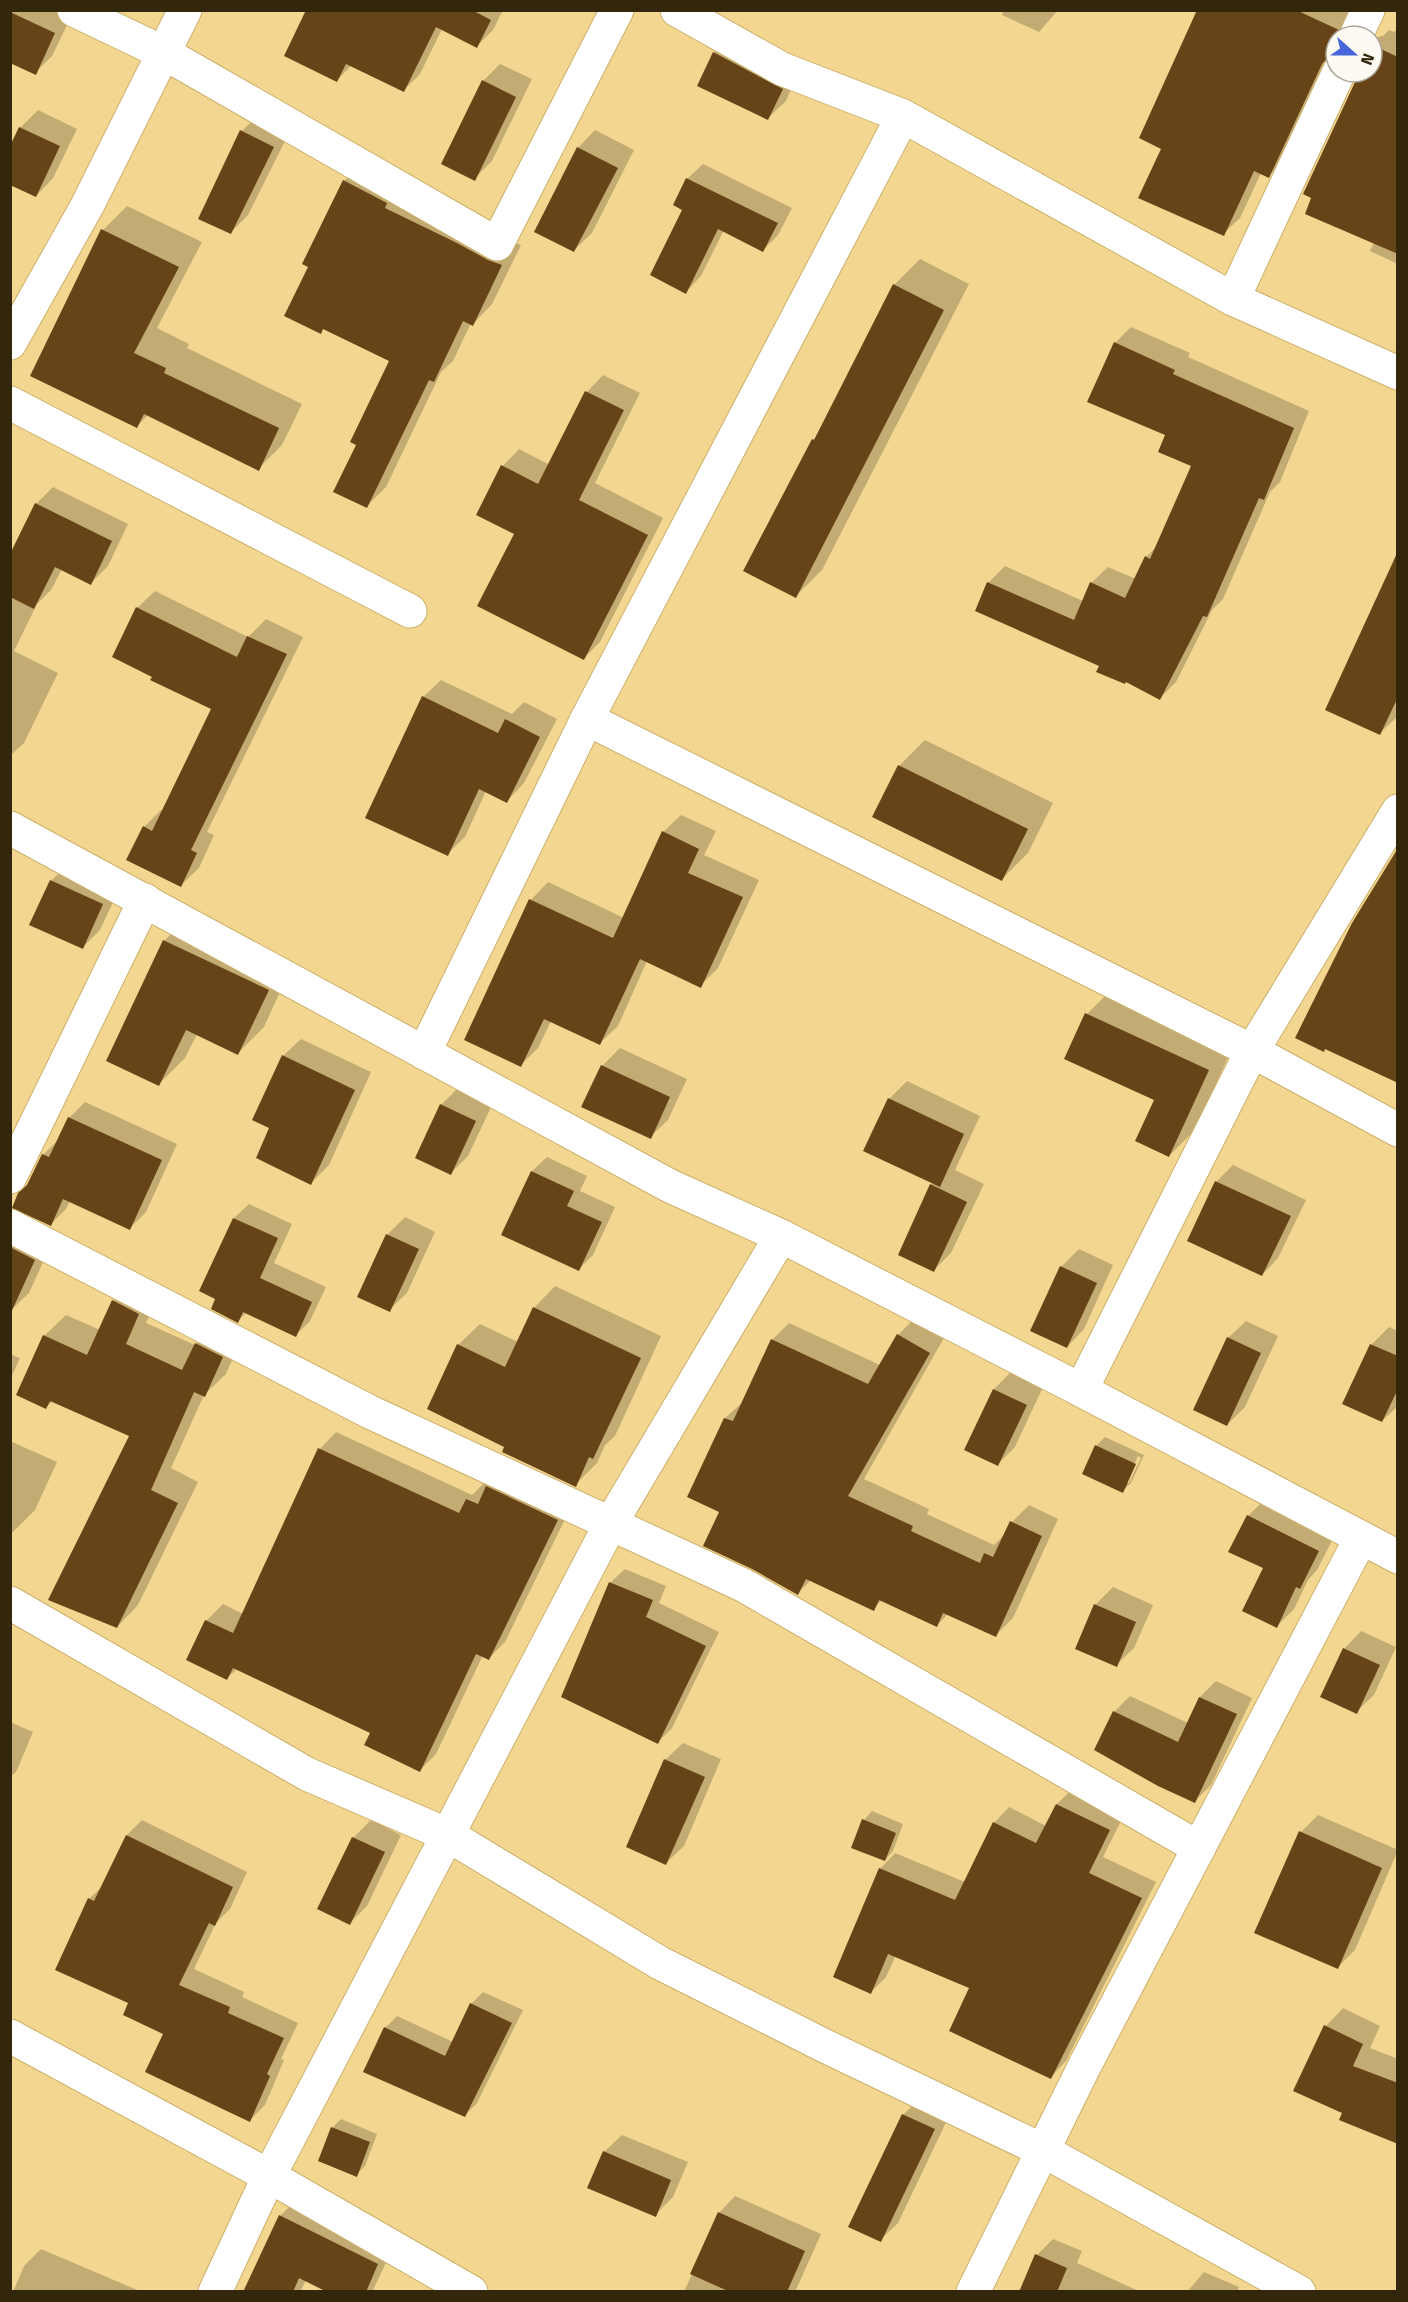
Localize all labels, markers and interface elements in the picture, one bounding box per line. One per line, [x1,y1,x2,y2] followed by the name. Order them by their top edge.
[1324,24,1384,84] north arrow
[1357,51,1378,68] text: N

